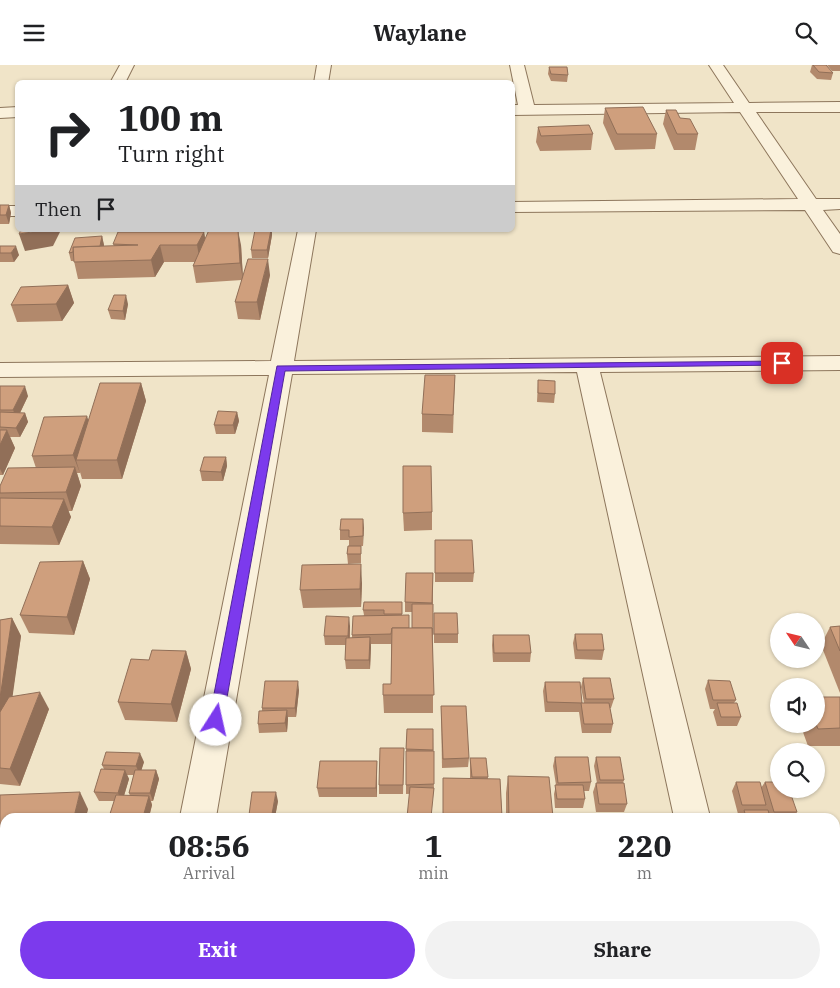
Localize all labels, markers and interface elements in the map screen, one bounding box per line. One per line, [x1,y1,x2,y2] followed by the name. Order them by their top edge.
[373,18,467,47] text: Waylane
[20,19,48,47] icon: menu
[792,19,820,47] icon: search
[118,95,223,141] text: 100 m
[35,100,100,165] icon: right
[118,139,225,168] text: Turn right
[92,195,120,223] icon: arrive
[35,197,82,221] text: Then
[761,342,803,384] pin
[768,349,796,377] icon: arrive
[770,613,825,667] north arrow
[770,613,825,798] map controls
[770,678,825,733] button: sound
[189,693,241,745] position arrow
[770,743,825,798] button: search
[169,826,250,865] text: 08:56
[425,826,443,865] text: 1
[617,826,671,865] text: 220
[183,863,235,883] text: Arrival
[418,863,449,883] text: min
[637,863,652,883] text: m
[20,921,415,979] button: Exit
[425,921,820,979] button: Share

